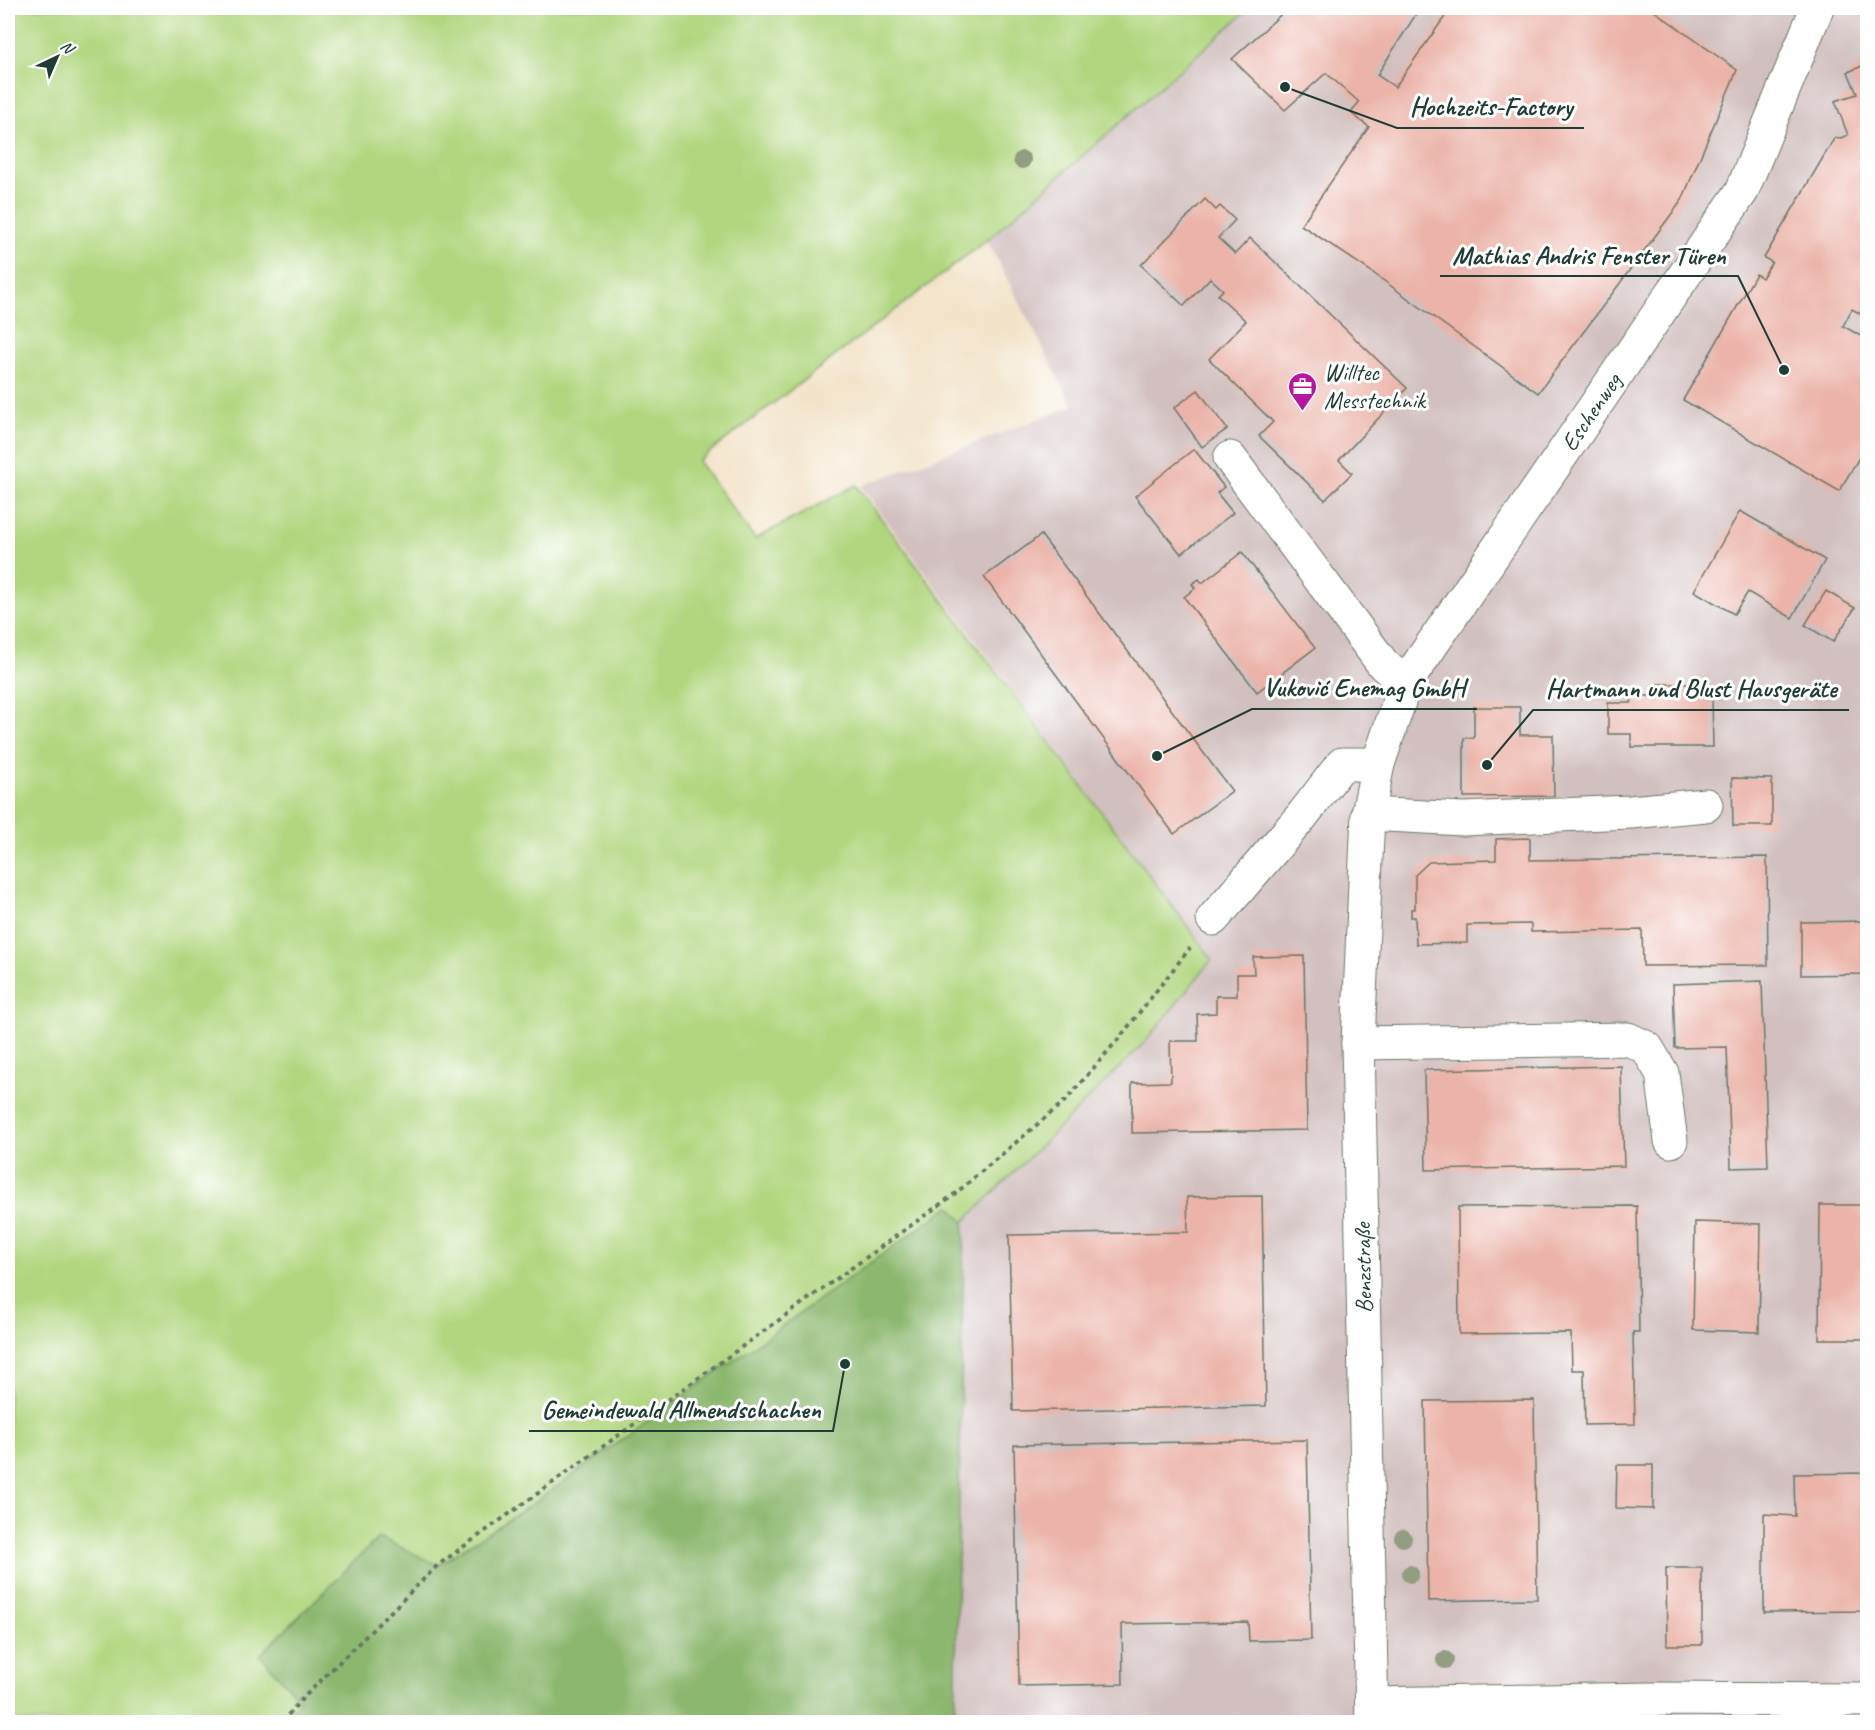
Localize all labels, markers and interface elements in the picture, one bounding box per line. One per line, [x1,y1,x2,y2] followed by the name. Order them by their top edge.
[27,27,87,87] north arrow
[56,36,79,60] text: N
[1397,84,1584,128] callout: Hochzeits-Factory
[1410,90,1575,123] text: Hochzeits-Factory
[1440,232,1738,276] callout: Mathias Andris Fenster Türen
[1452,239,1727,272] text: Mathias Andris Fenster Türen
[1324,357,1427,415] place label: Willtec Messtechnik
[1554,366,1629,457] street label: Eschenweg
[1287,370,1319,412] office icon: Willtec Messtechnik
[1252,665,1477,709] callout: Vuković Enemag GmbH
[1533,666,1849,710] callout: Hartmann und Blust Hausgeräte
[1263,671,1470,704] text: Vuković Enemag GmbH
[1546,672,1839,705] text: Hartmann und Blust Hausgeräte
[1347,1220,1379,1313] street label: Benzstraße
[529,1387,833,1431] callout: Gemeindewald Allmendschachen
[541,1393,822,1426] text: Gemeindewald Allmendschachen

